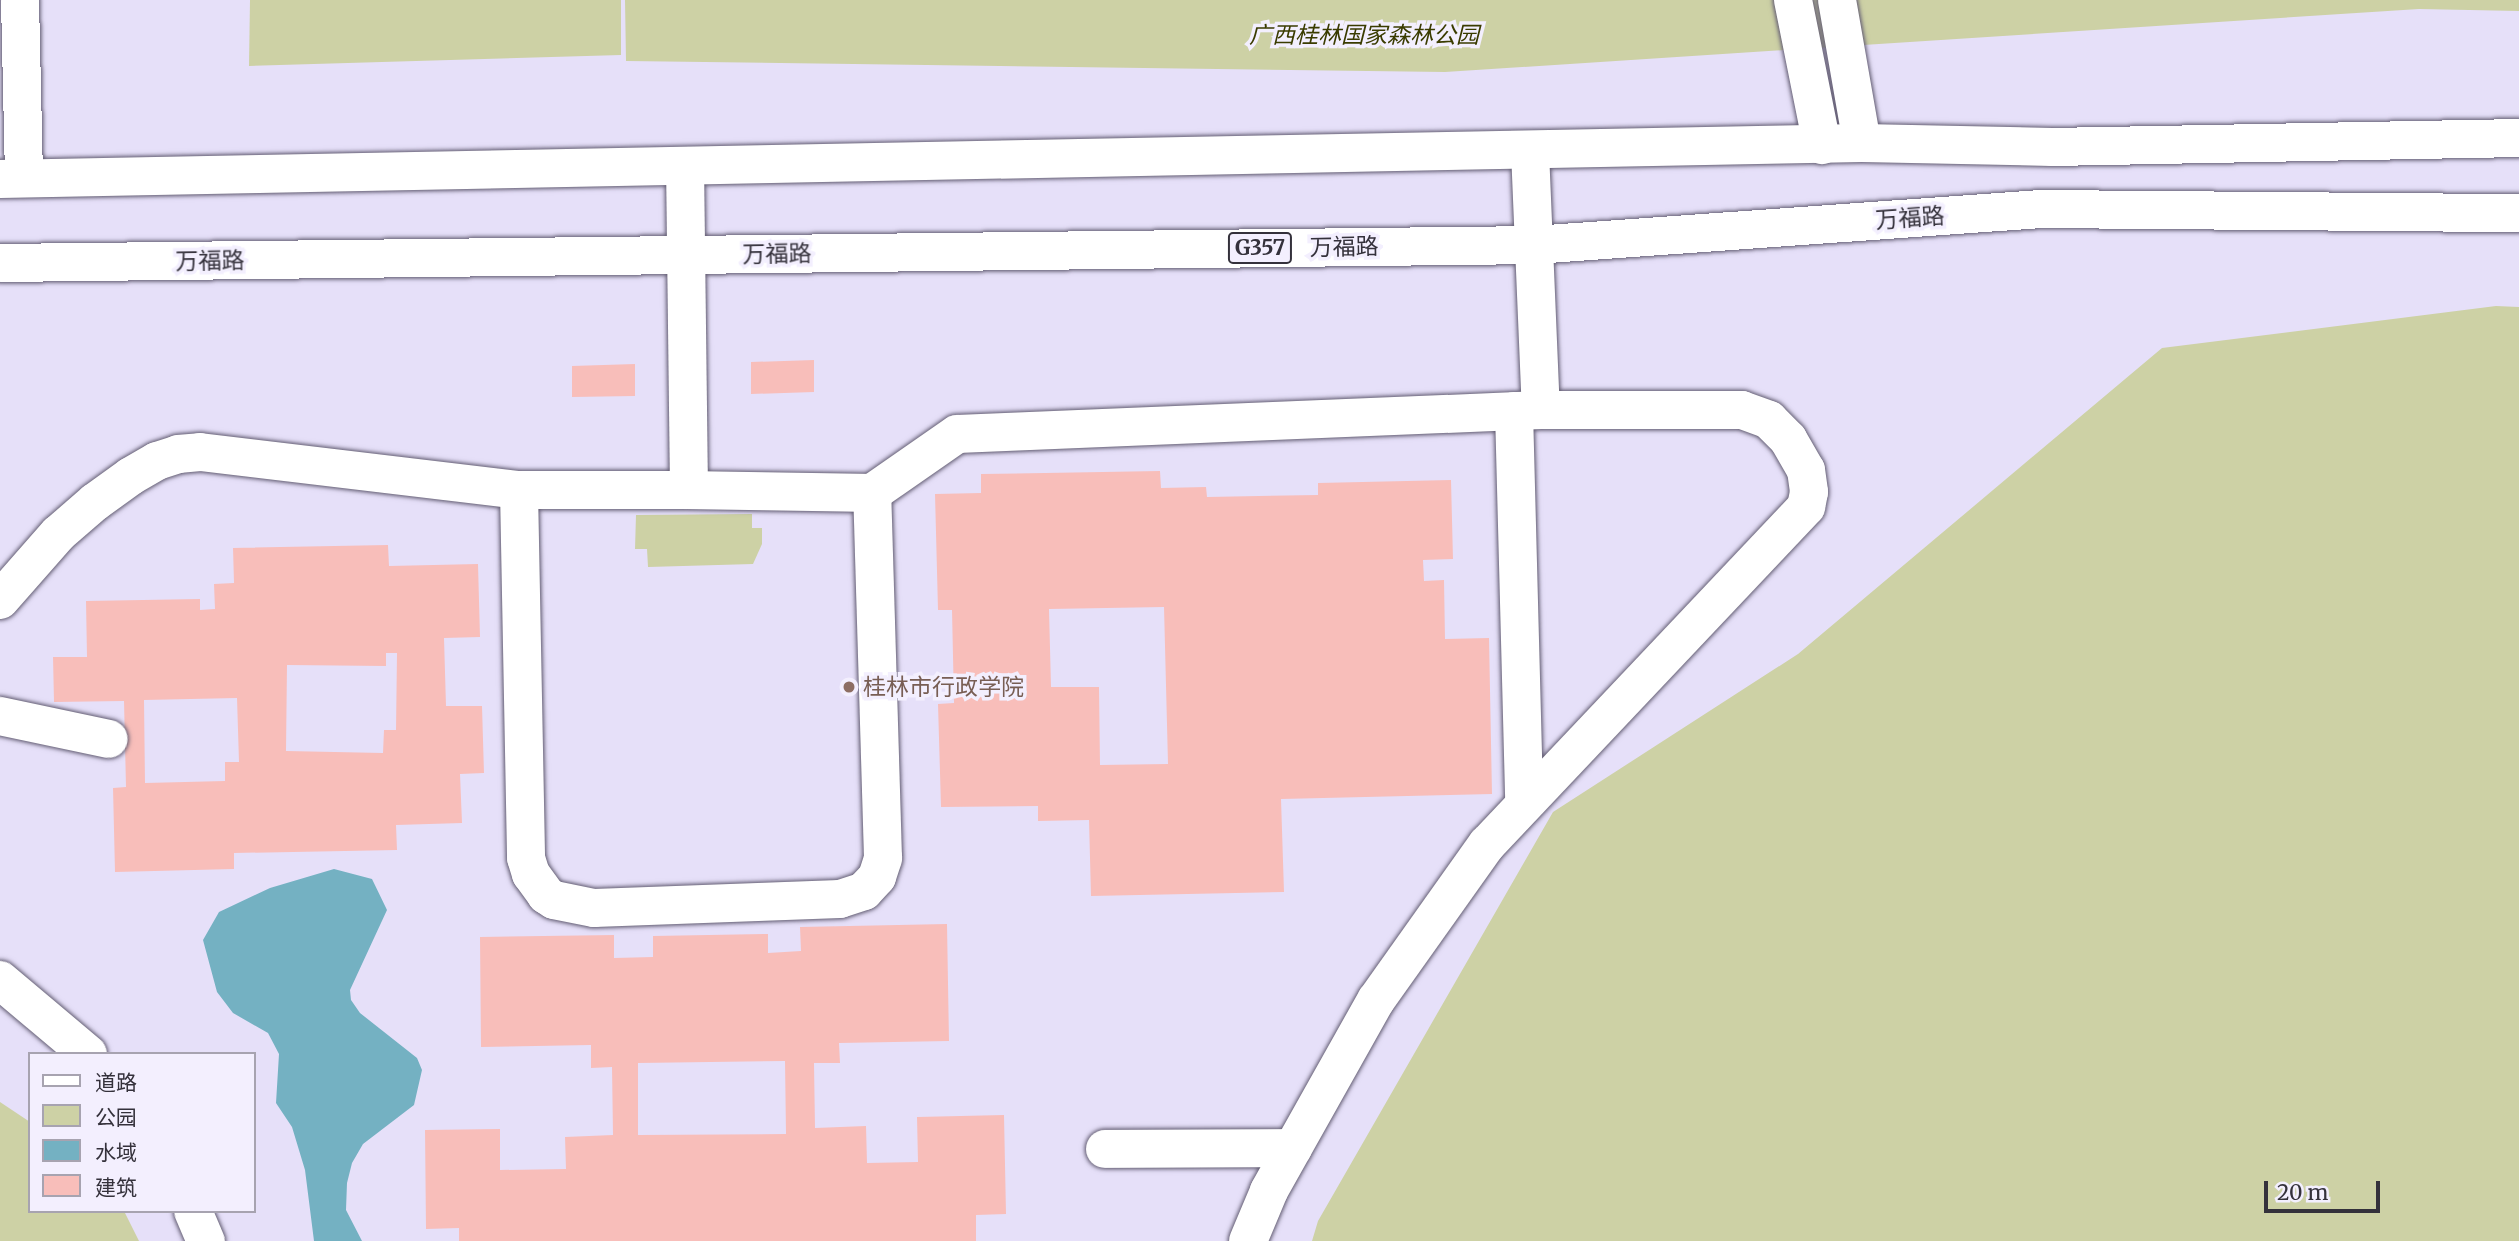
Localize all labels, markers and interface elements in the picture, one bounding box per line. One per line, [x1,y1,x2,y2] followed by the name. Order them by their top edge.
[1249,21,1479,49] park label: 广西桂林国家森林公园
[1875,202,1945,234] street label: 万福路
[1227,230,1293,266] road number: G357
[1309,233,1379,261] street label: 万福路
[742,240,812,268] street label: 万福路
[175,247,245,275] street label: 万福路
[863,673,1024,701] place label: 桂林市行政学院
[841,679,857,695] marker: 桂林市行政学院
[28,1052,256,1213] legend
[95,1069,137,1096] text: 道路
[95,1104,137,1131] text: 公园
[95,1139,137,1166] text: 水域
[2267,1168,2382,1212] scale bar
[95,1174,137,1201] text: 建筑
[2277,1179,2328,1206] text: 20 m

